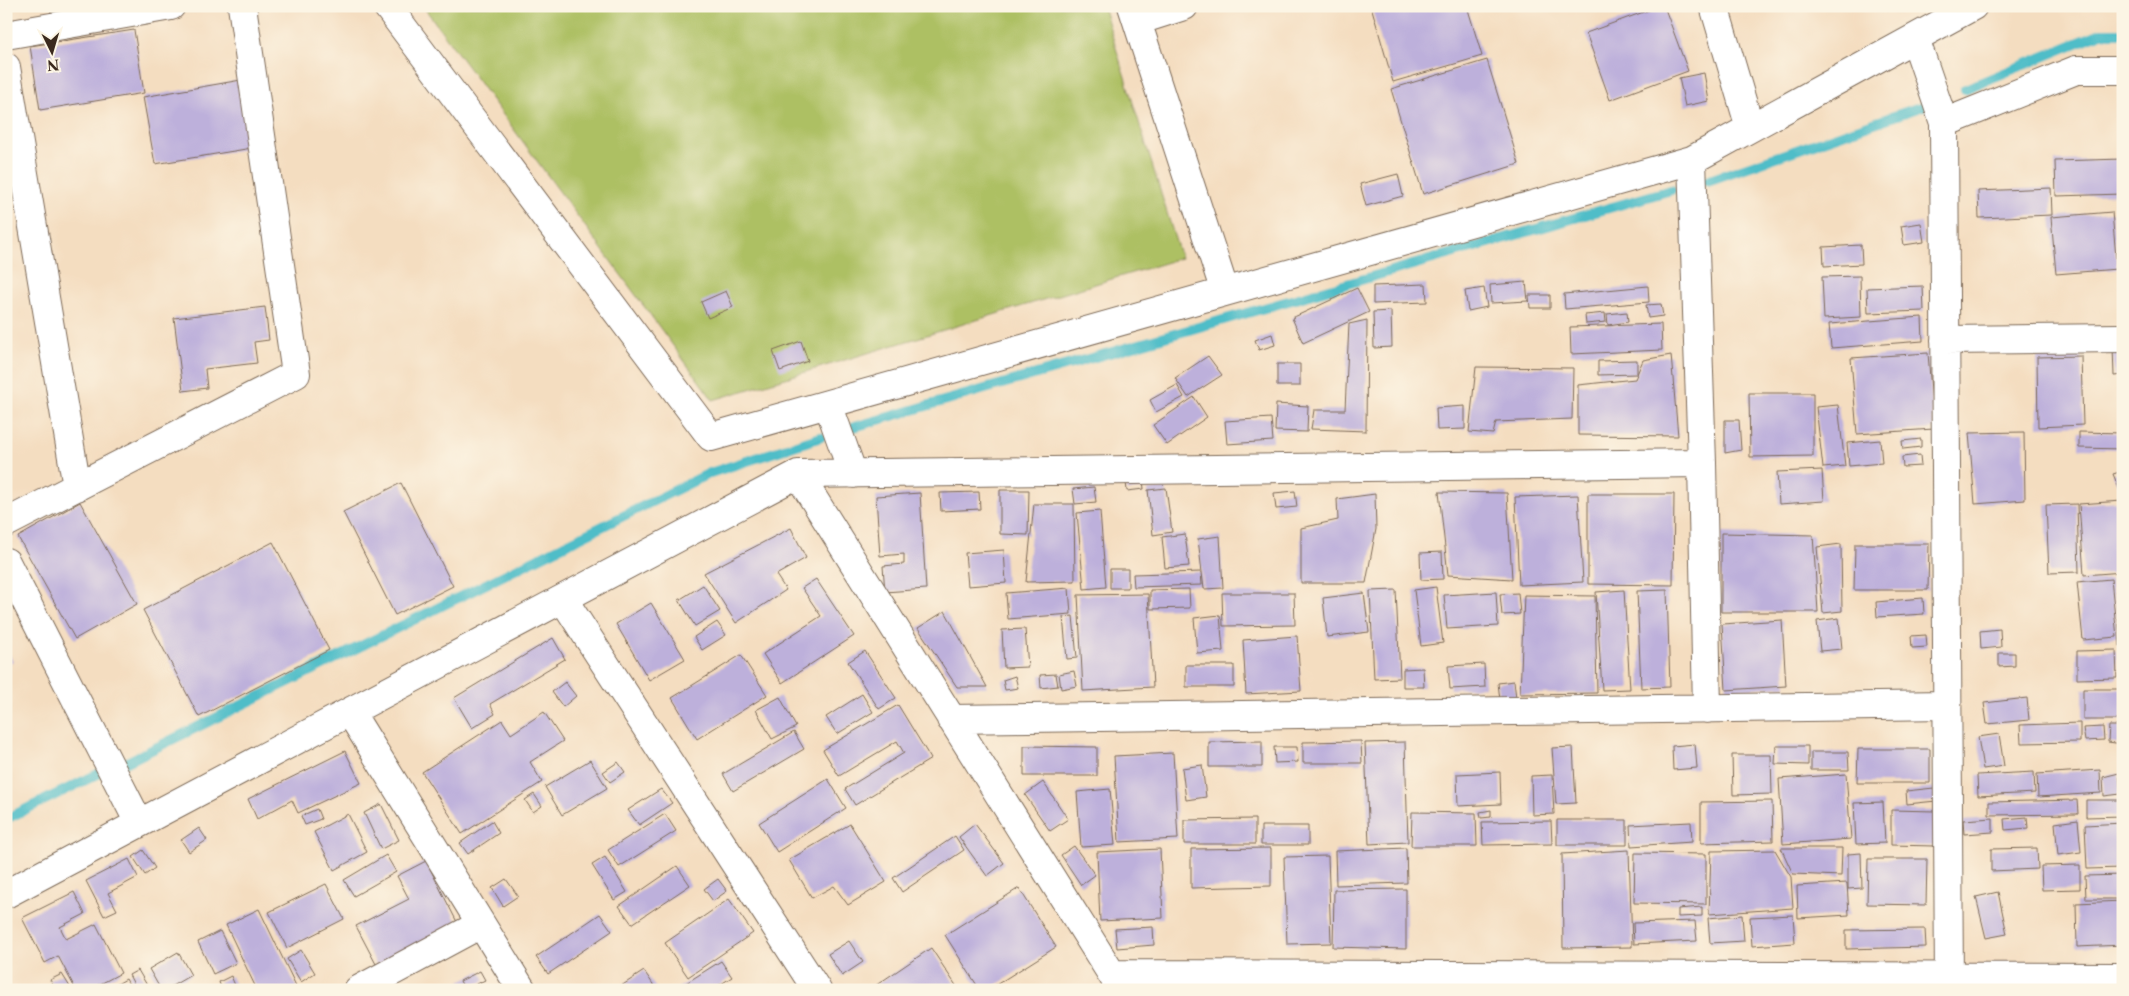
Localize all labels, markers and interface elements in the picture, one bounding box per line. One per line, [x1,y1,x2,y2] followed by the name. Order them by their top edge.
[28,28,78,78] north arrow
[46,55,60,74] text: N

